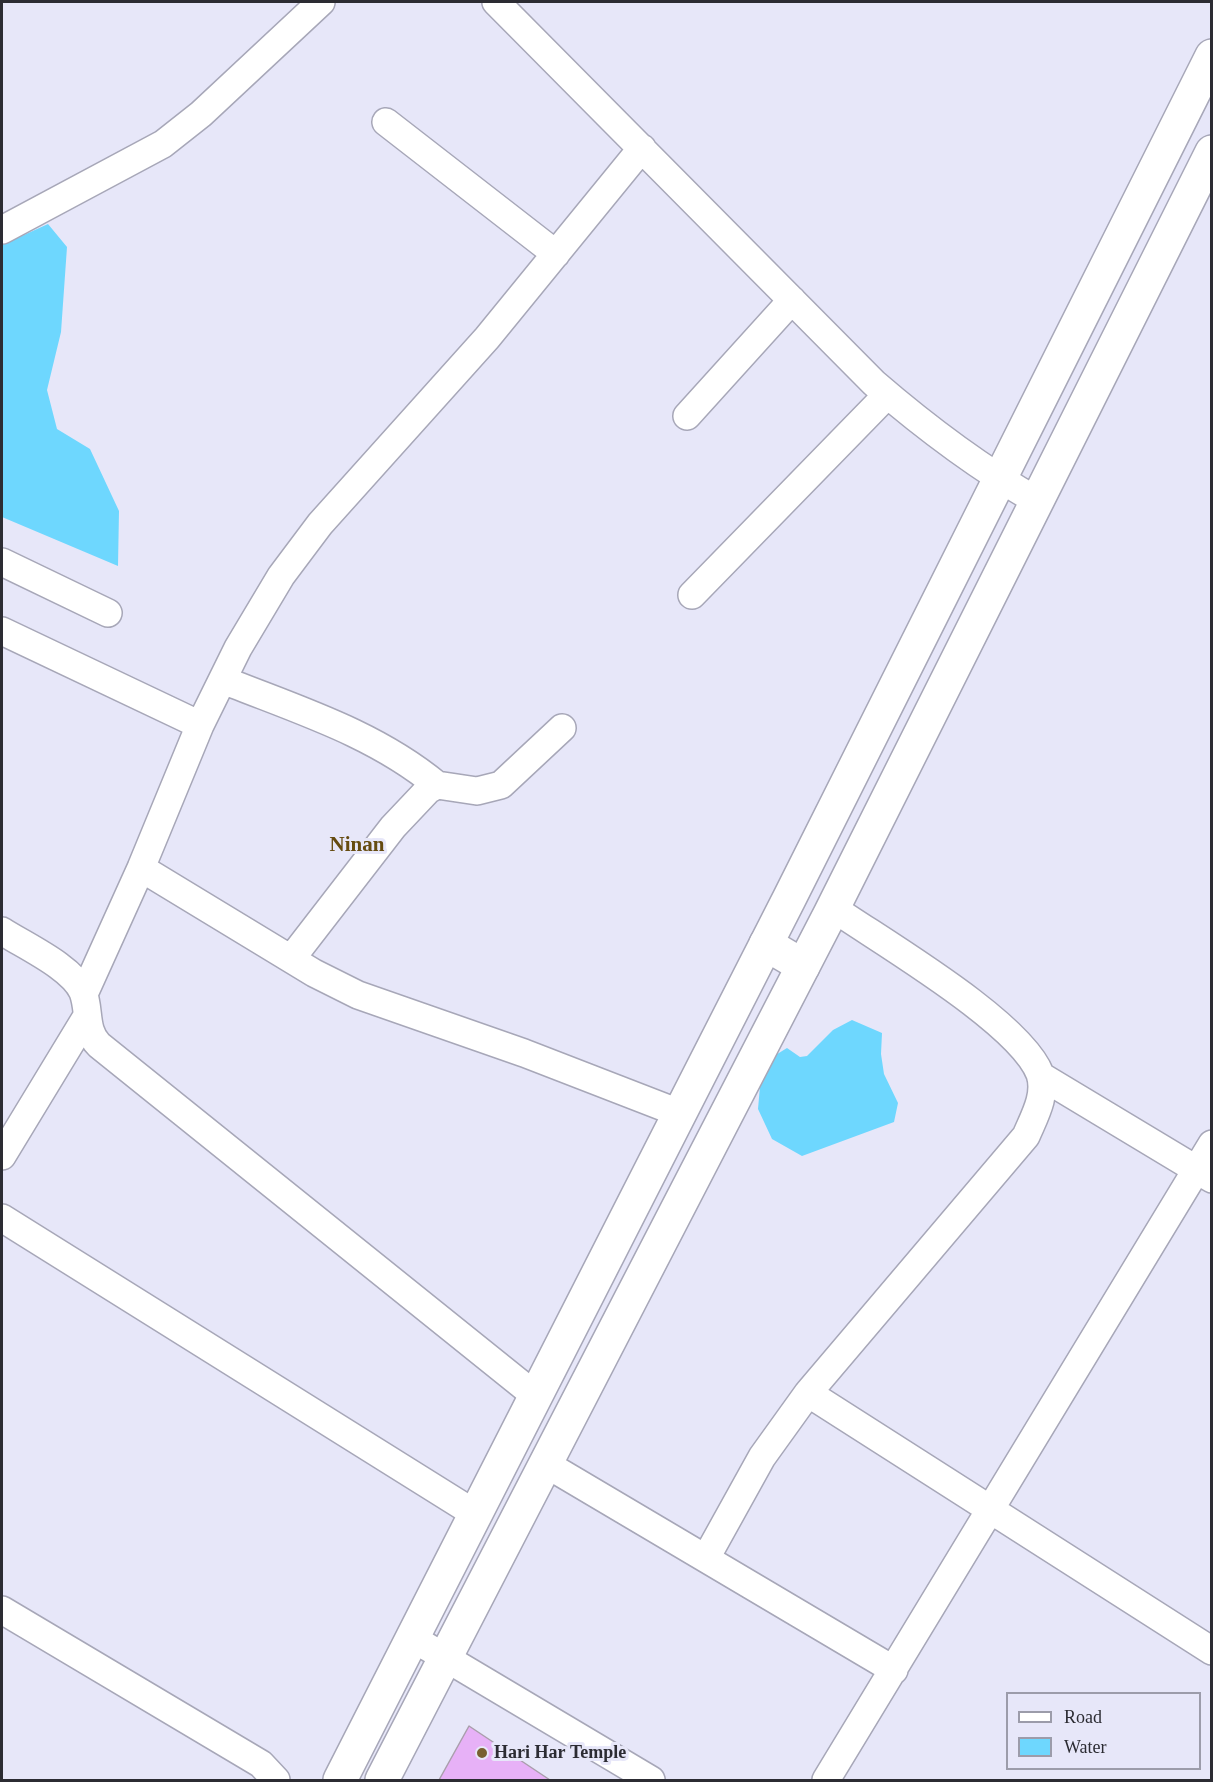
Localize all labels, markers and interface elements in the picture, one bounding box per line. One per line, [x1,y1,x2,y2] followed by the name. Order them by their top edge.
[330,833,384,859] district label: Ninan
[1006,1692,1201,1770] legend
[1064,1707,1102,1727] text: Road
[1064,1737,1107,1757] text: Water
[494,1742,626,1764] place label: Hari Har Temple
[475,1746,489,1760] marker: Hari Har Temple

